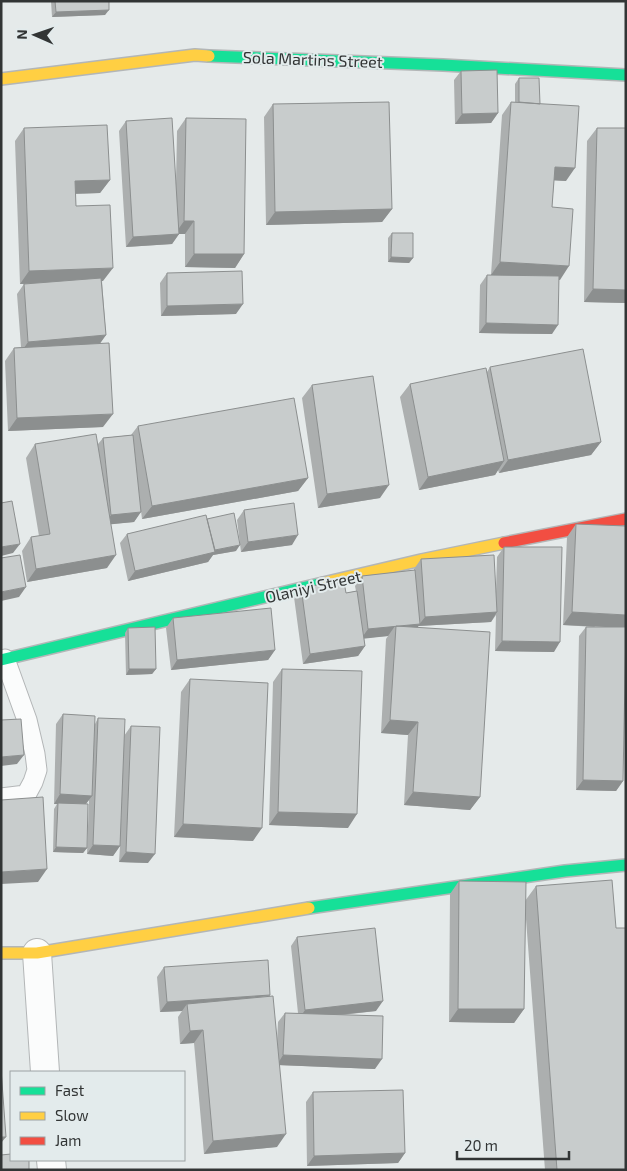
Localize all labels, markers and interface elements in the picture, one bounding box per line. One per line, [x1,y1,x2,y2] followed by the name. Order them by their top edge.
[10,10,60,60] north arrow
[13,29,30,40] text: N
[243,47,383,71] street label: Sola Martins Street
[263,566,363,606] street label: Olaniyi Street
[10,1071,185,1161] legend
[55,1081,85,1099] text: Fast
[55,1106,89,1124] text: Slow
[457,1128,570,1160] scale bar
[55,1131,81,1149] text: Jam
[464,1136,498,1154] text: 20 m

